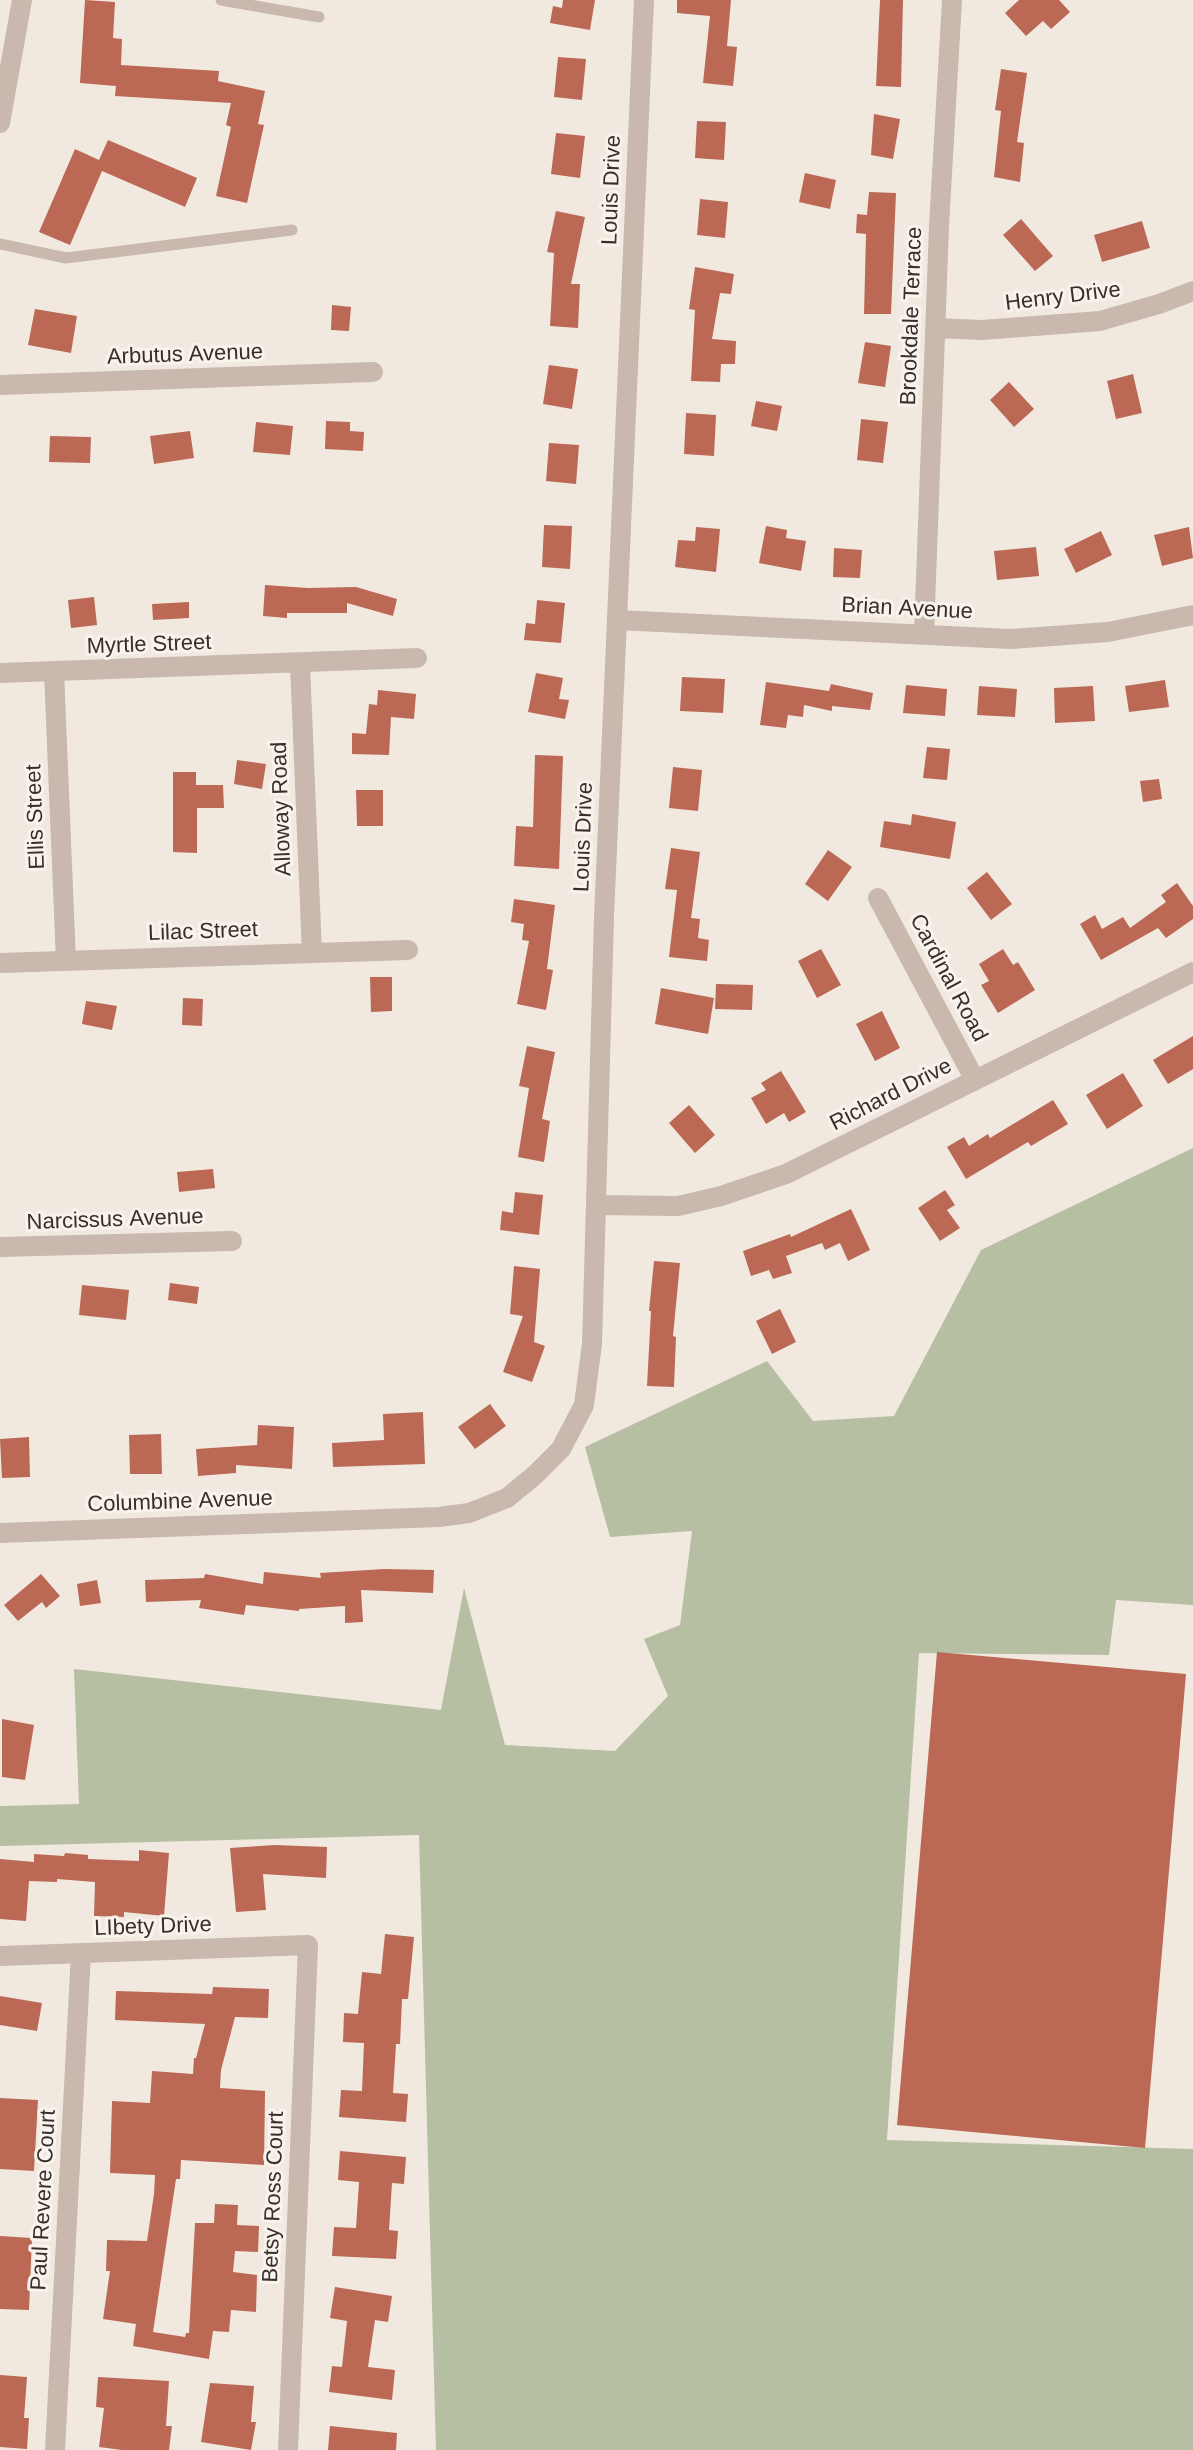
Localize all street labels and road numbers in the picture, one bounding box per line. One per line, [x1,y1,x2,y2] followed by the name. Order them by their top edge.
[597,135,627,245] street label: Louis Drive
[896,226,928,406] street label: Brookdale Terrace
[1004,277,1122,317] street label: Henry Drive
[107,339,263,371] street label: Arbutus Avenue
[841,592,973,626] street label: Brian Avenue
[86,630,212,660] street label: Myrtle Street
[266,741,298,877] street label: Alloway Road
[21,764,51,870] street label: Ellis Street
[569,782,599,892] street label: Louis Drive
[903,910,993,1046] street label: Cardinal Road
[148,917,258,947] street label: Lilac Street
[826,1053,956,1137] street label: Richard Drive
[26,1204,204,1236] street label: Narcissus Avenue
[87,1486,273,1518] street label: Columbine Avenue
[94,1912,212,1942] street label: LIbety Drive
[26,2109,62,2291] street label: Paul Revere Court
[258,2111,290,2283] street label: Betsy Ross Court

